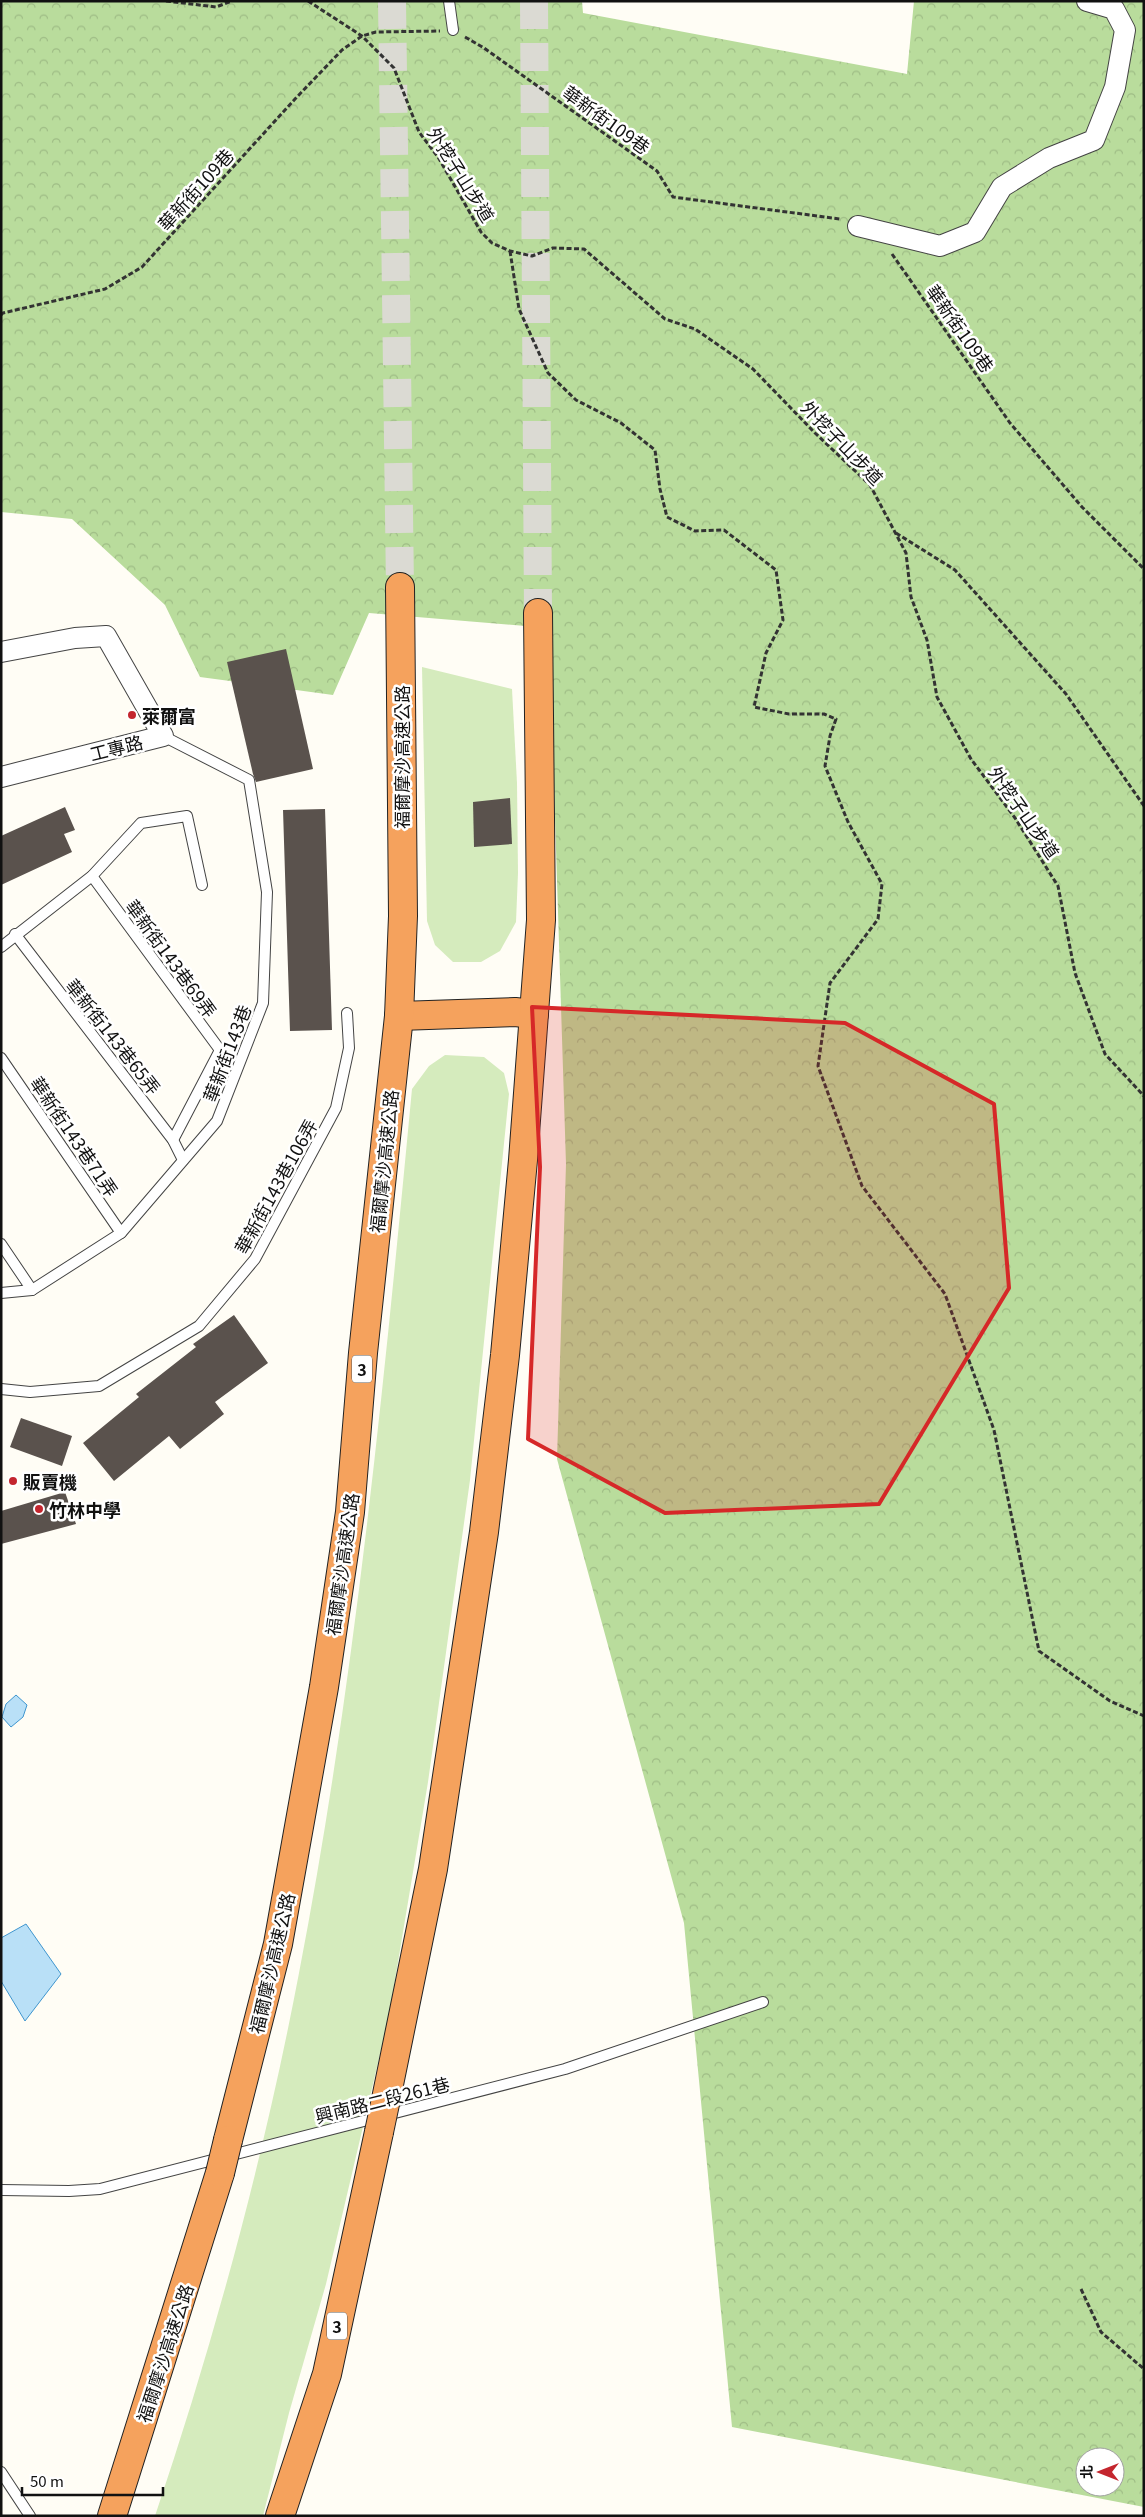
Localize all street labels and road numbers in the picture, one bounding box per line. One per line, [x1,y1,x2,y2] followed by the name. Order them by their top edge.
[558,79,656,159] street label: 華新街109巷
[422,121,502,227] street label: 外挖子山步道
[151,142,239,236] street label: 華新街109巷
[921,279,1001,377] street label: 華新街109巷
[796,394,890,490] street label: 外挖子山步道
[388,685,414,829] street label: 福爾摩沙高速公路
[87,728,145,766] street label: 工專路
[983,760,1067,864] street label: 外挖子山步道
[120,894,224,1022] street label: 華新街143巷69弄
[61,973,167,1099] street label: 華新街143巷65弄
[196,1001,256,1105] street label: 華新街143巷
[25,1071,125,1201] street label: 華新街143巷71弄
[363,1088,403,1234] street label: 福爾摩沙高速公路
[227,1114,323,1258] street label: 華新街143巷106弄
[352,1356,372,1382] road number: 3
[318,1491,364,1637] street label: 福爾摩沙高速公路
[242,1890,300,2036] street label: 福爾摩沙高速公路
[312,2070,452,2128] street label: 興南路二段261巷
[129,2281,199,2425] street label: 福爾摩沙高速公路
[327,2312,347,2340] road number: 3

